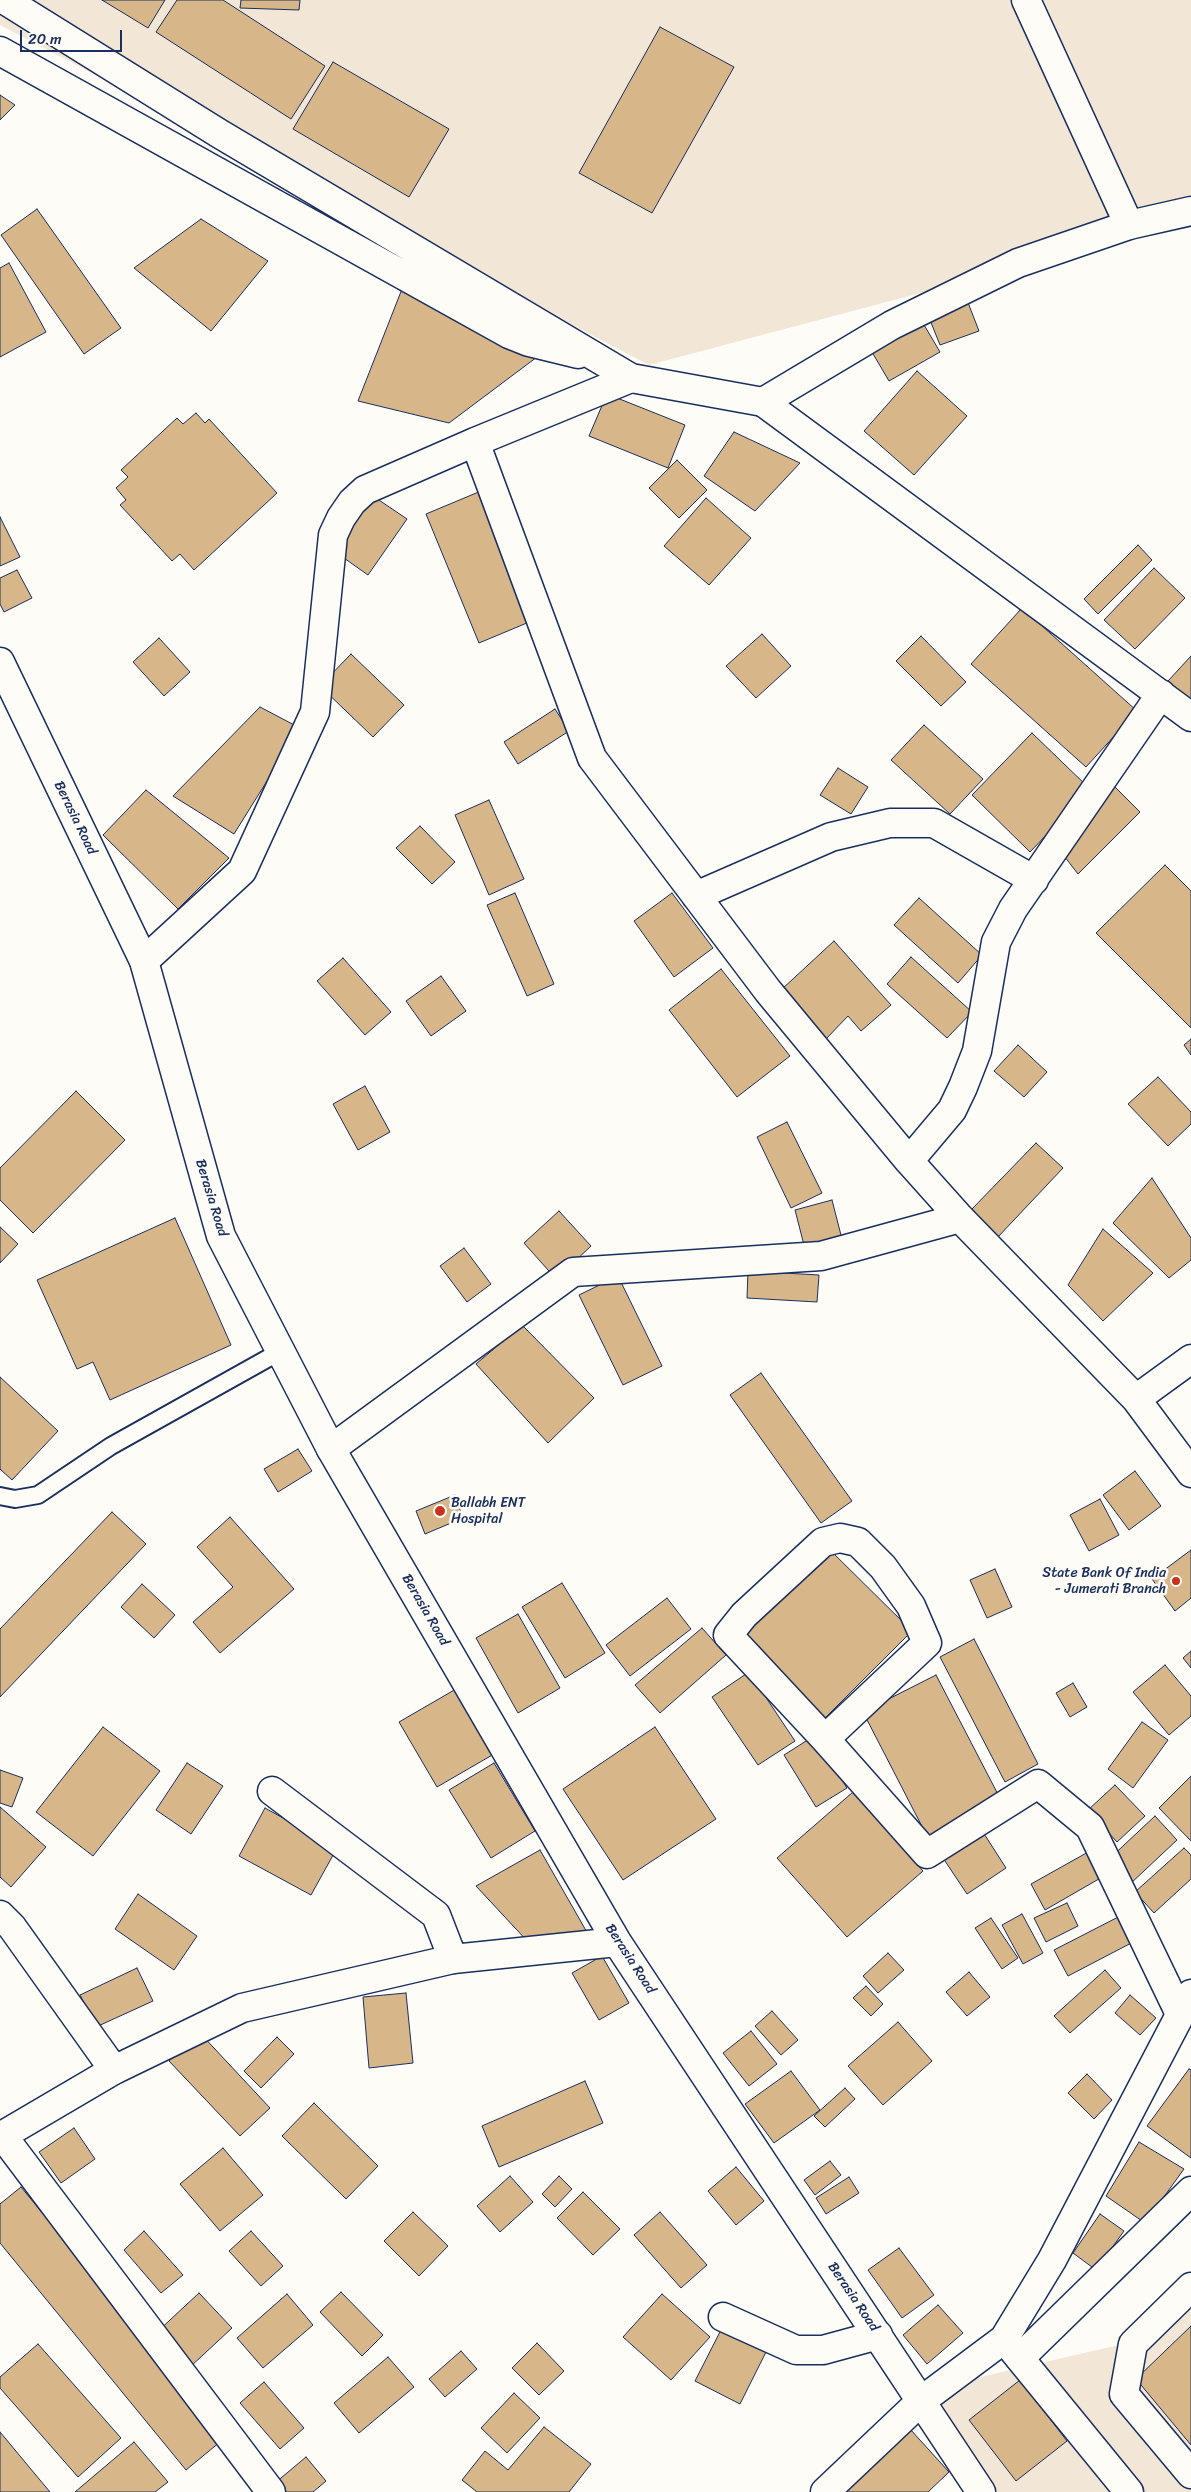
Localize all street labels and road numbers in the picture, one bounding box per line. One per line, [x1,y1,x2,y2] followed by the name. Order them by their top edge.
[50,778,100,858] street label: Berasia Road
[191,1157,231,1239] street label: Berasia Road
[398,1571,452,1649] street label: Berasia Road
[601,1921,659,1997] street label: Berasia Road
[824,2259,882,2335] street label: Berasia Road

